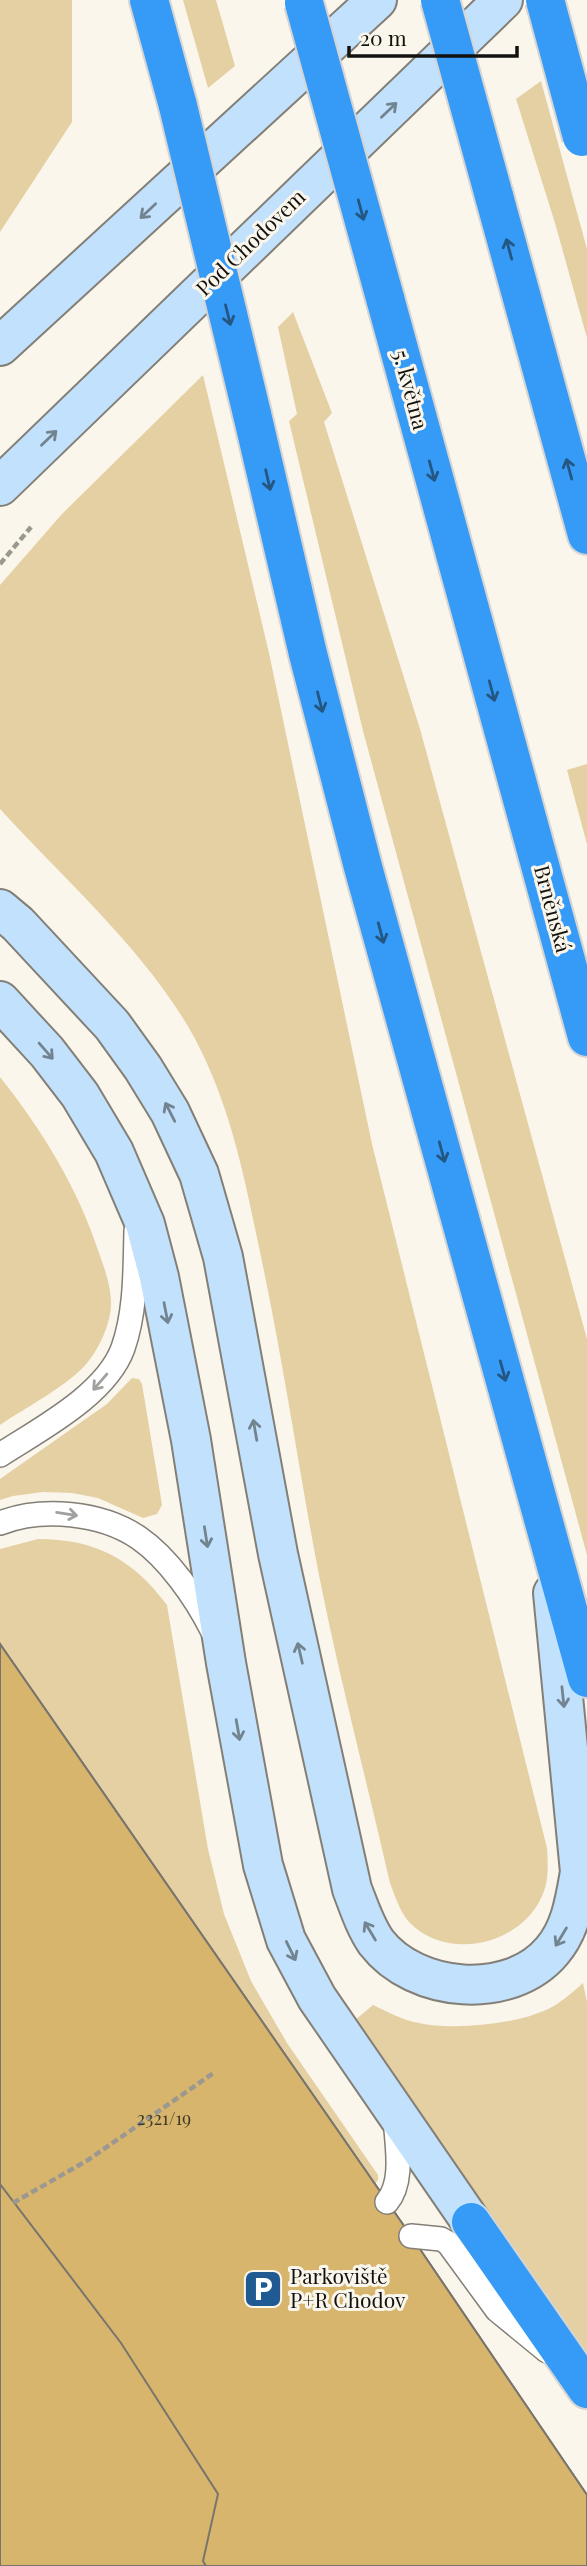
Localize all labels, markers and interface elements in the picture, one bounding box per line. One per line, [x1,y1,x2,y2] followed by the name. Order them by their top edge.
[349,14,517,58] scale bar
[360,23,407,51] text: 20 m
[380,102,397,119] one-way arrow
[189,182,311,301] street label: Pod Chodovem
[355,198,368,221] one-way arrow
[140,202,157,219] one-way arrow
[501,239,514,261] one-way arrow
[222,303,236,326] one-way arrow
[388,347,436,433] street label: 5. května
[40,430,57,447] one-way arrow
[562,458,575,481] one-way arrow
[427,460,440,482] one-way arrow
[261,468,275,491] one-way arrow
[486,679,499,702] one-way arrow
[315,690,328,712] one-way arrow
[529,862,579,956] street label: Brněnská
[376,922,389,944] one-way arrow
[38,1042,54,1060] one-way arrow
[163,1103,177,1123] one-way arrow
[436,1140,449,1163] one-way arrow
[159,1301,173,1324] one-way arrow
[497,1360,510,1382] one-way arrow
[92,1373,108,1391] one-way arrow
[248,1419,261,1442] one-way arrow
[55,1508,78,1521] one-way arrow
[200,1525,213,1548] one-way arrow
[292,1642,306,1665] one-way arrow
[557,1685,570,1707] one-way arrow
[232,1719,246,1741] one-way arrow
[363,1921,377,1941] one-way arrow
[554,1927,568,1947] one-way arrow
[285,1940,299,1961] one-way arrow
[137,2106,191,2130] house number: 2321/19
[290,2261,406,2313] place label: Parkoviště P+R Chodov
[242,2268,284,2310] parking icon: Parkoviště P+R Chodov

